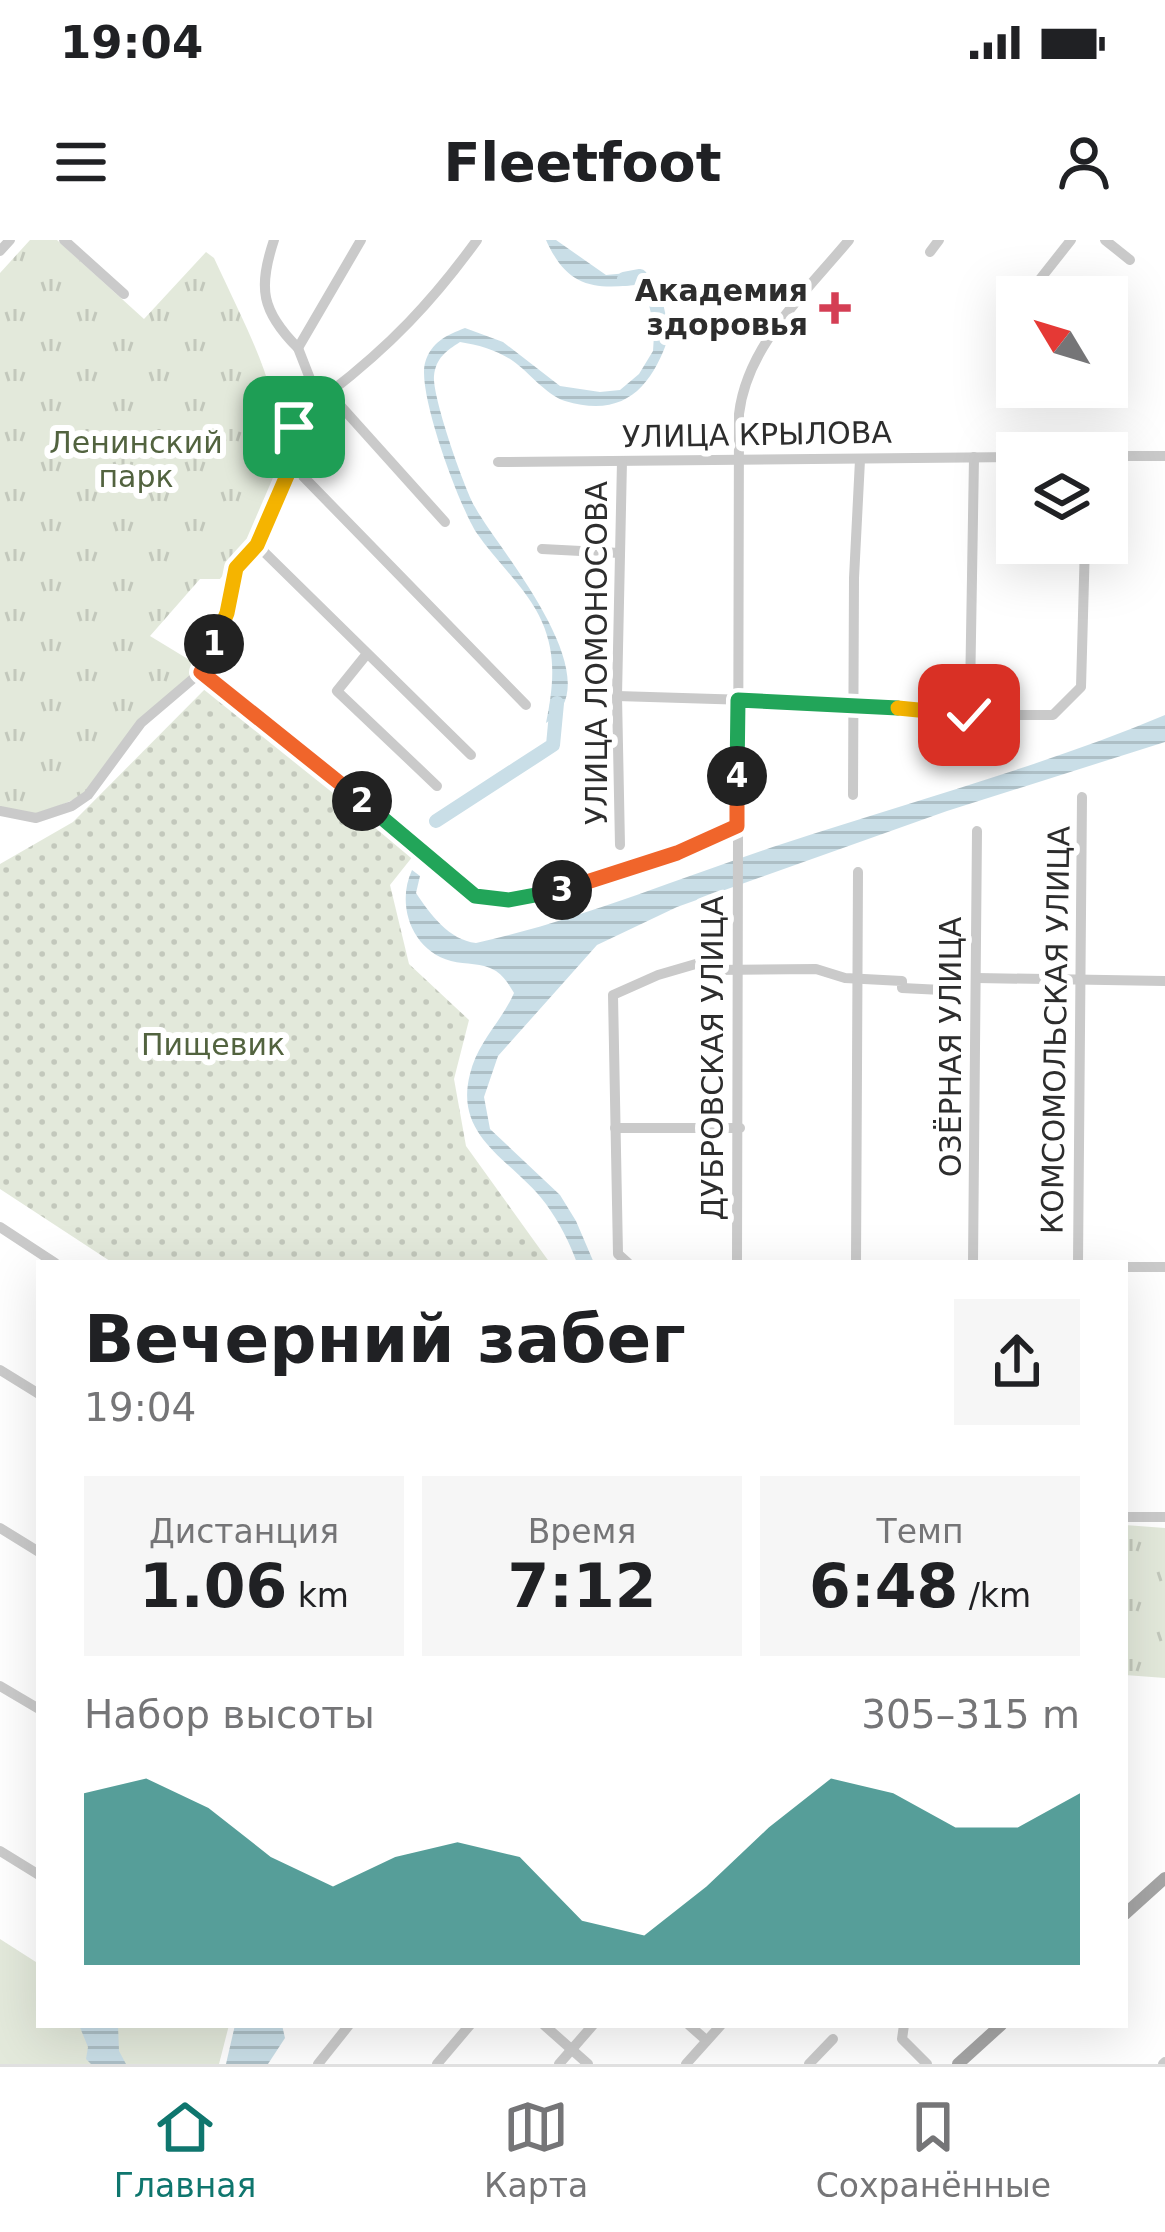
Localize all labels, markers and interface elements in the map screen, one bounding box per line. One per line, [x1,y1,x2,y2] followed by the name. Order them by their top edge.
[60,16,203,69] text: 19:04
[48,129,114,195] icon: menu
[1051,129,1117,195] icon: person
[444,131,721,194] text: Fleetfoot
[635,273,808,342] place label: Академия здоровья
[996,276,1128,408] north arrow
[996,276,1128,564] map controls
[819,292,851,324] marker: Академия здоровья
[243,376,345,478] pin
[261,394,327,460] icon: arrive
[622,415,893,454] street label: УЛИЦА КРЫЛОВА
[49,425,223,494] park label: Ленинский парк
[996,432,1128,564] button: layers
[579,480,614,825] street label: УЛИЦА ЛОМОНОСОВА
[184,614,244,674] pin: 1
[203,624,225,663] text: 1
[918,664,1020,766] pin
[936,682,1002,748] icon: check
[707,746,767,806] pin: 4
[726,756,748,795] text: 4
[332,771,392,831] pin: 2
[351,781,373,820] text: 2
[1034,825,1077,1234] street label: КОМСОМОЛЬСКАЯ УЛИЦА
[532,860,592,920] pin: 3
[551,870,573,909] text: 3
[695,895,730,1220] street label: ДУБРОВСКАЯ УЛИЦА
[933,916,968,1177] street label: ОЗЁРНАЯ УЛИЦА
[141,1027,285,1062] park label: Пищевик
[954,1299,1080,1425] button: share
[84,1301,686,1378] text: Вечерний забег
[84,1385,196,1430] text: 19:04
[149,1512,339,1551] text: Дистанция
[528,1512,636,1551] text: Время
[877,1512,963,1551] text: Темп
[139,1551,287,1621] text: 1.06
[507,1551,657,1621] text: 7:12
[809,1551,958,1621] text: 6:48
[287,1576,349,1615] text: km
[958,1576,1031,1615] text: /km
[84,1692,375,1737] text: Набор высоты
[861,1692,1080,1737] text: 305–315 m
[114,2094,256,2205] tab: Главная
[484,2094,588,2205] tab: Карта
[816,2094,1051,2205] tab: Сохранённые

